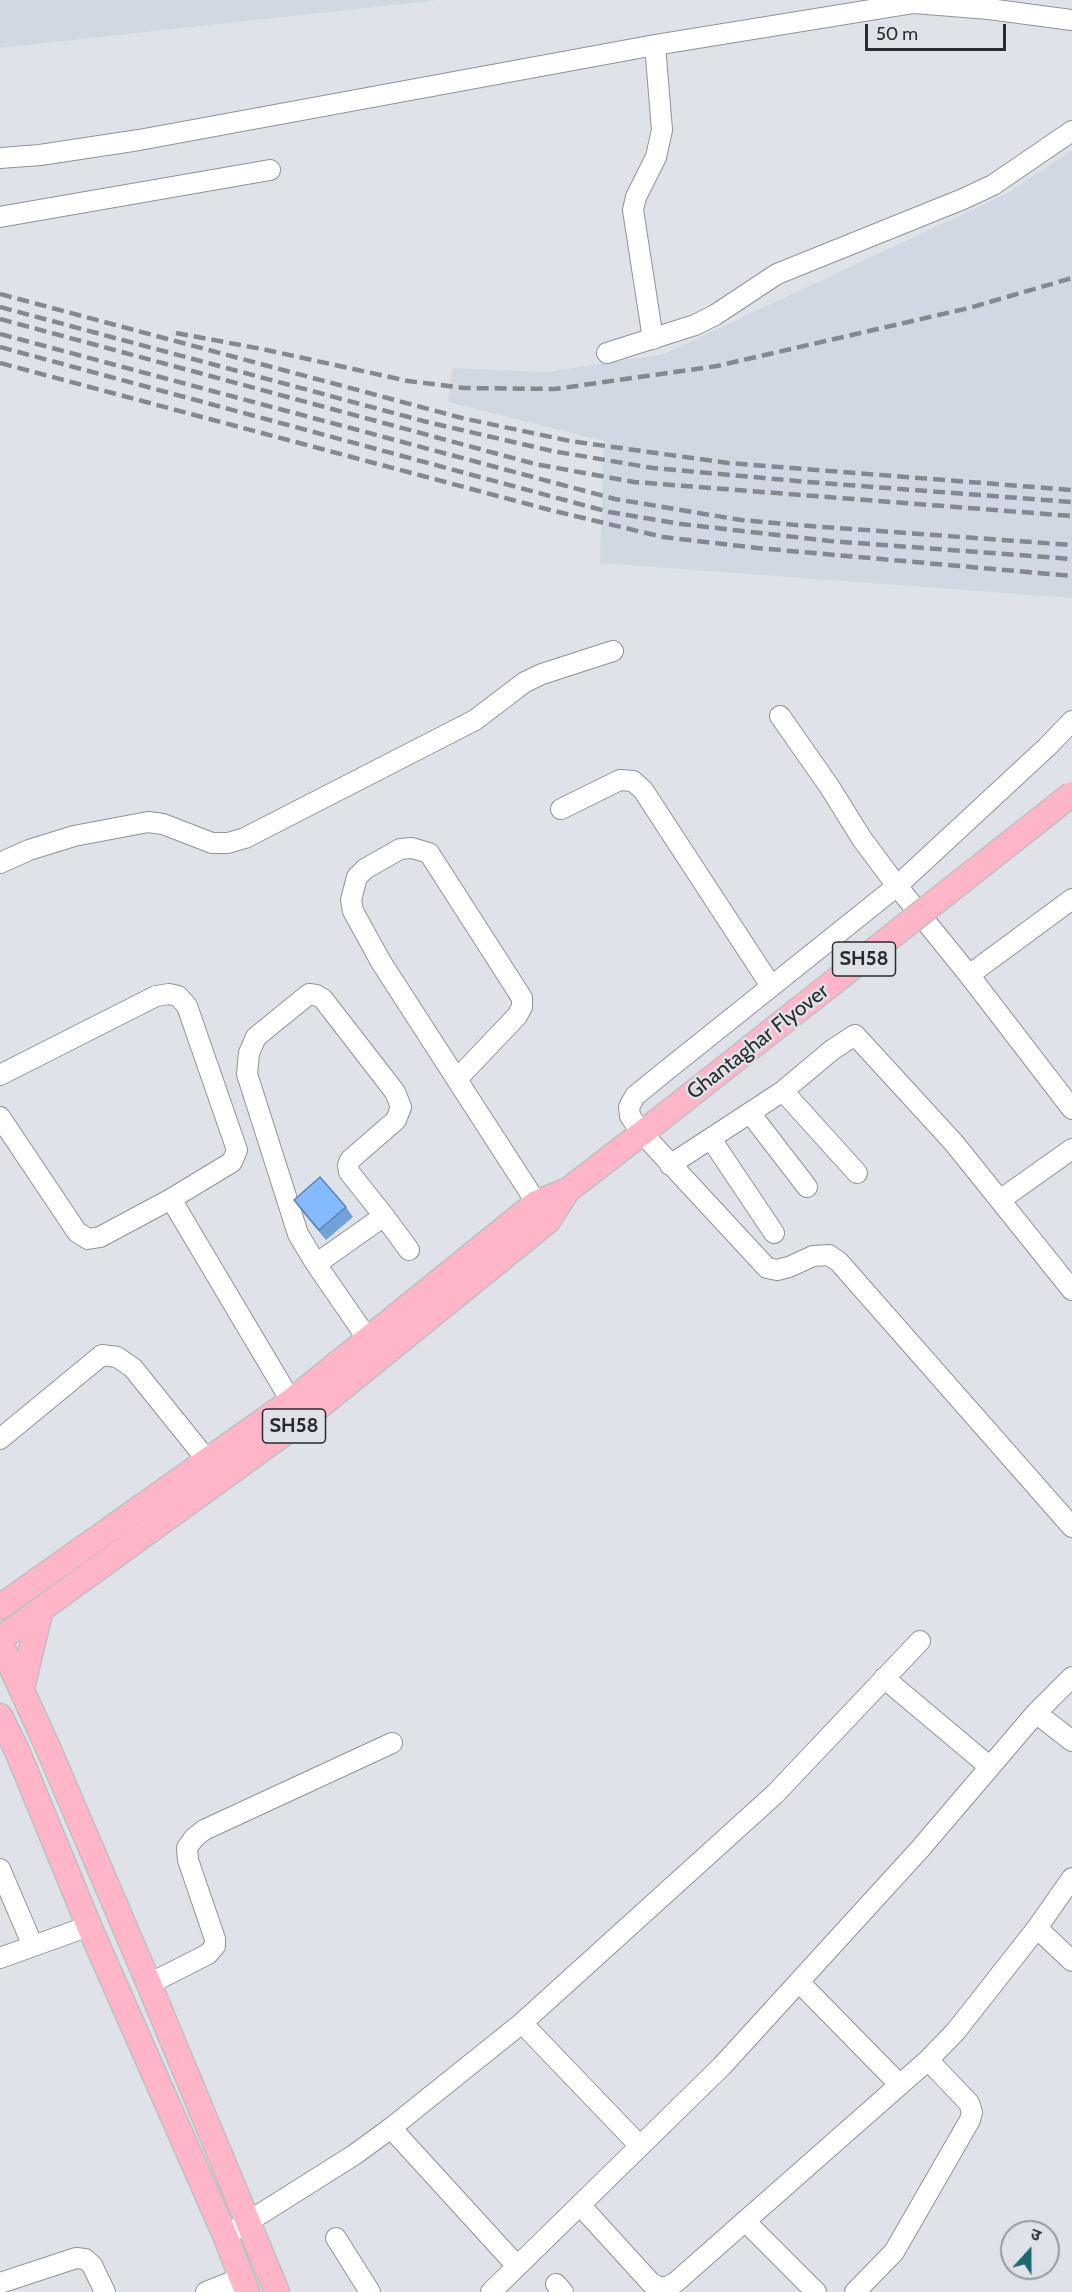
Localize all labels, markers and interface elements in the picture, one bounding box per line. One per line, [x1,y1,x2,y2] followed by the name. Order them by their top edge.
[868,12,1009,50] scale bar
[876,23,918,45] text: 50 m
[832,942,896,976] road number: SH58
[682,979,834,1105] street label: Ghantaghar Flyover
[262,1409,326,1443] road number: SH58
[1000,2220,1060,2280] north arrow
[1028,2224,1044,2245] text: उ

